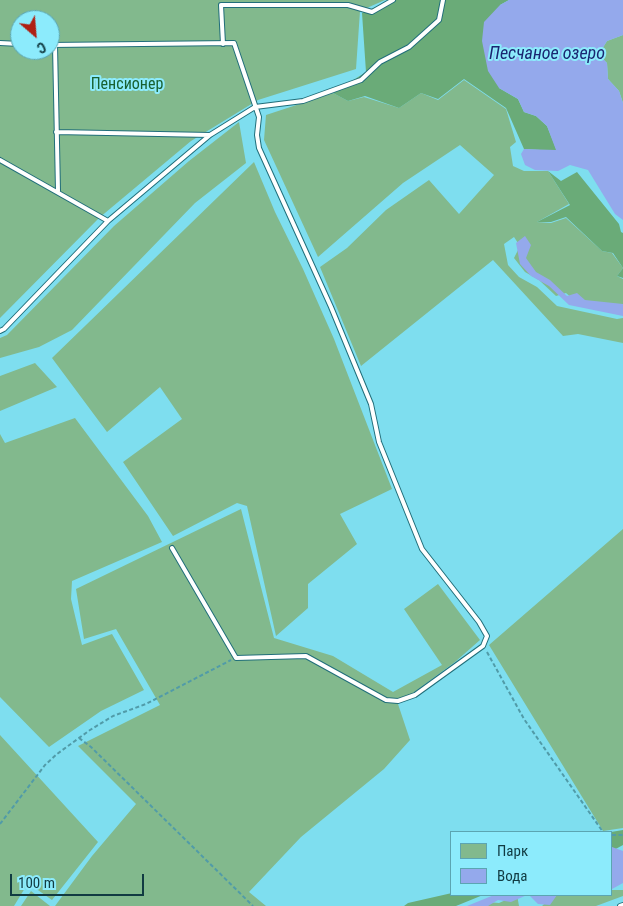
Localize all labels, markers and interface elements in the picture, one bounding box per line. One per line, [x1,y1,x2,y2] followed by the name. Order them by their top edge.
[10,10,60,60] north arrow
[34,39,49,56] text: С
[489,43,605,65] water label: Песчаное озеро
[91,75,163,95] park label: Пенсионер
[450,831,613,896] legend
[497,842,528,860] text: Парк
[12,864,146,896] scale bar
[497,867,527,885] text: Вода
[18,874,55,892] text: 100 m

